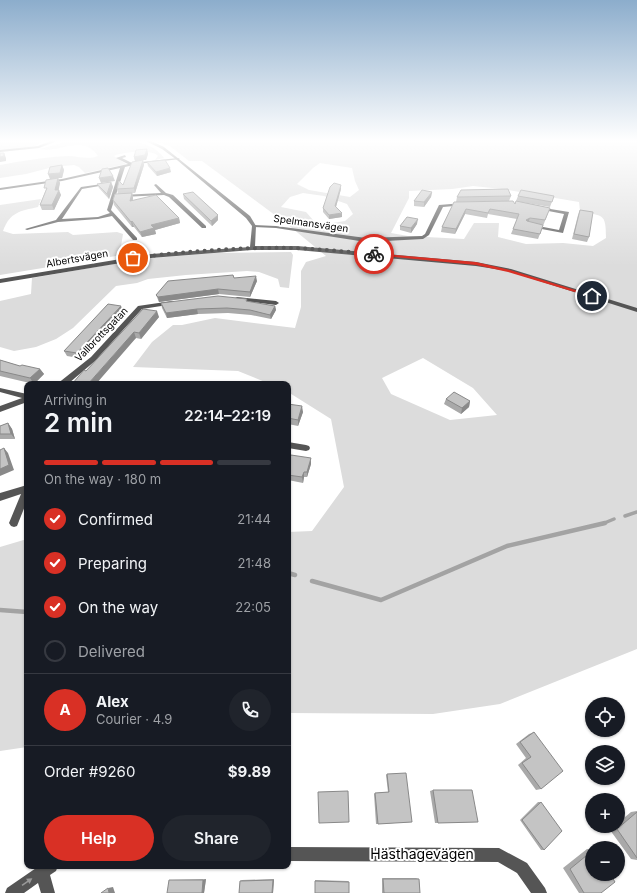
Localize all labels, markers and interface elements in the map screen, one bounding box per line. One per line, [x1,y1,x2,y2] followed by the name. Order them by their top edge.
[273,212,349,234] street label: Spelmansvägen
[354,234,394,274] courier
[116,241,150,275] pin
[363,243,385,265] icon: bike
[45,247,109,269] street label: Albertsvägen
[122,247,144,269] icon: bag
[575,279,609,313] pin
[581,285,603,307] icon: home
[72,304,130,364] street label: Vallbrottsgatan
[44,392,107,408] text: Arriving in
[184,406,271,425] text: 22:14–22:19
[44,407,113,438] text: 2 min
[44,471,161,487] text: On the way · 180 m
[44,508,66,530] icon: check
[78,510,153,529] text: Confirmed
[237,511,271,527] text: 21:44
[44,552,66,574] icon: check
[78,554,147,573] text: Preparing
[238,555,271,571] text: 21:48
[44,596,66,618] icon: check
[78,598,158,617] text: On the way
[235,599,271,615] text: 22:05
[78,642,145,661] text: Delivered
[229,689,271,731] button: phone
[96,692,129,711] text: Alex
[585,697,625,881] map controls
[585,697,625,737] button: locate
[59,700,71,719] text: A
[96,711,172,727] text: Courier · 4.9
[585,745,625,785] button: layers
[44,762,135,781] text: Order #9260
[228,762,271,781] text: $9.89
[585,793,625,833] button: +
[44,815,154,861] button: Help
[162,815,271,861] button: Share
[585,841,625,881] button: −
[370,845,474,862] street label: Hästhagevägen
[21,879,33,886] one-way arrow

